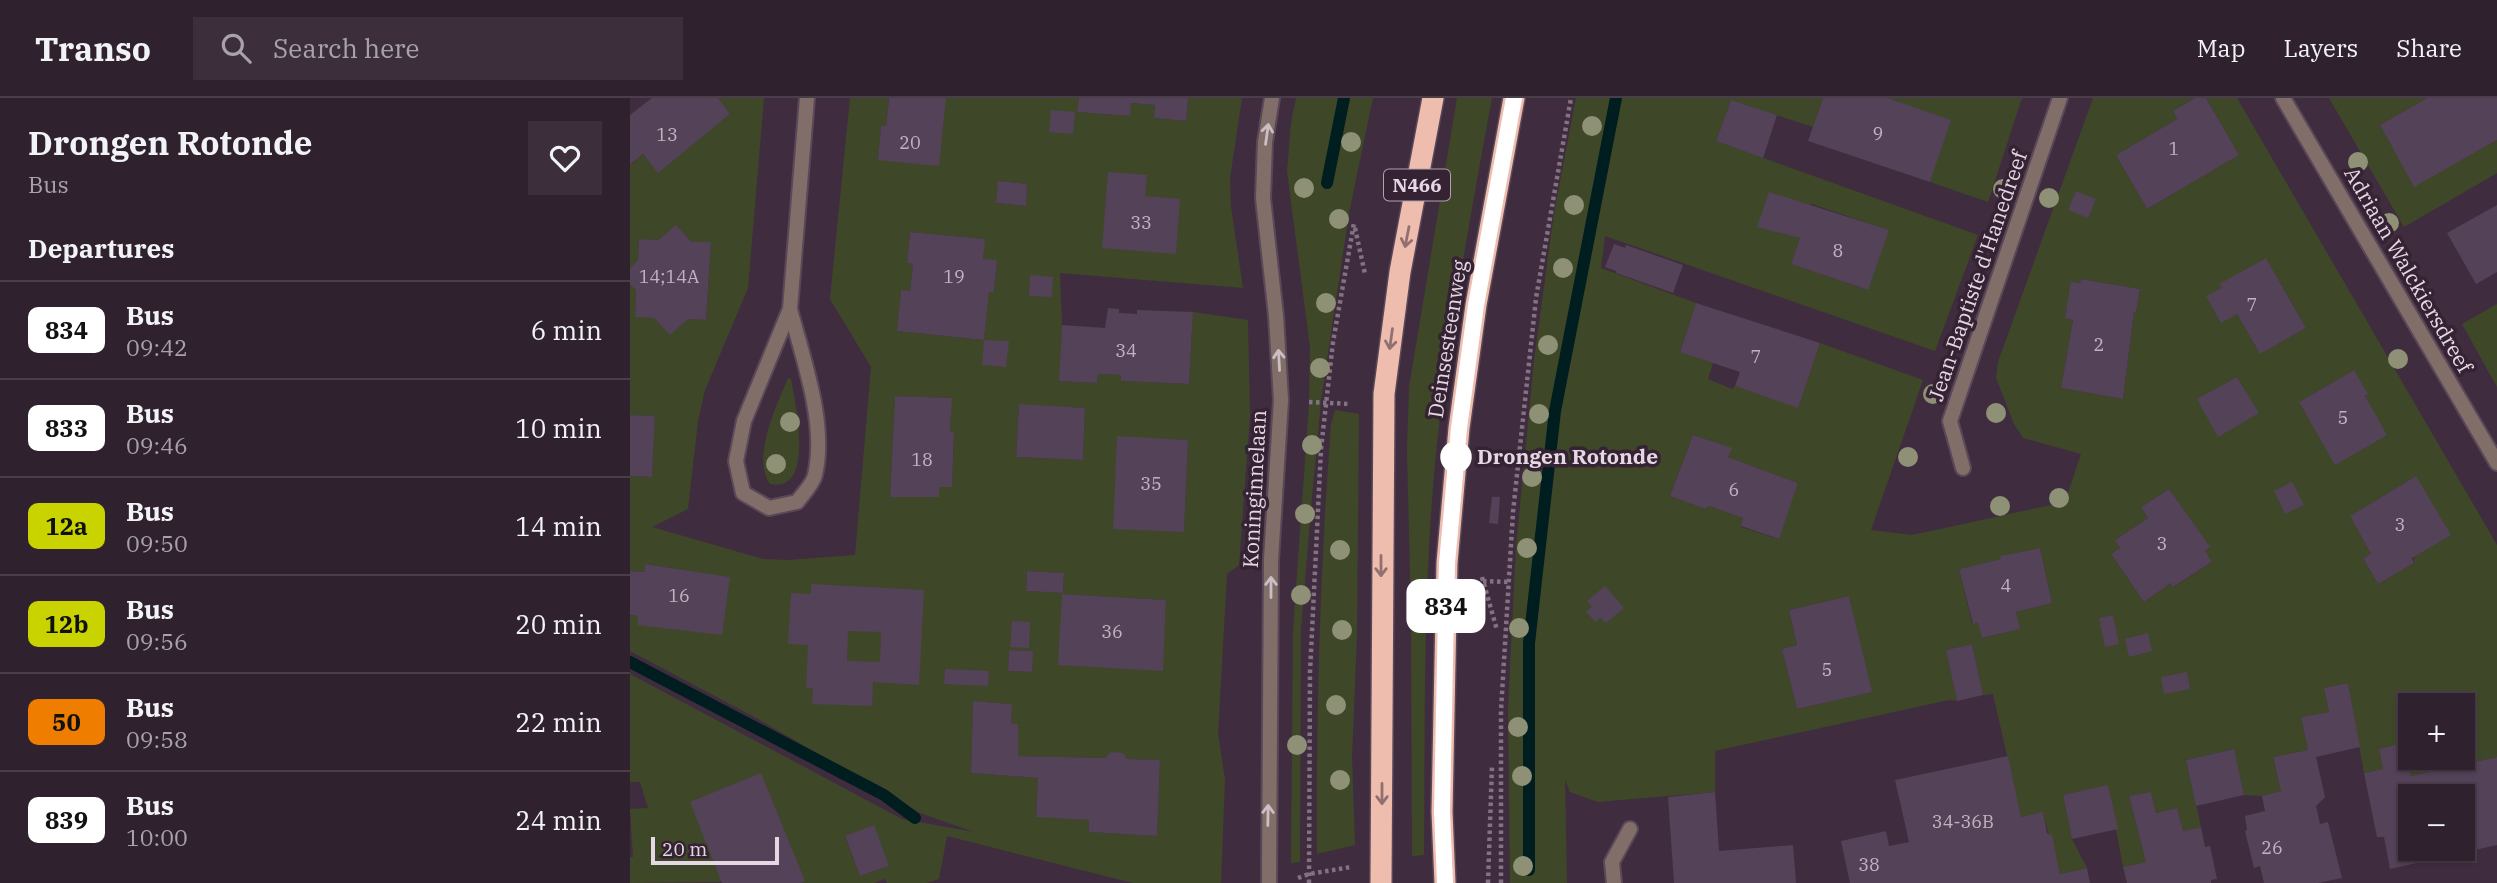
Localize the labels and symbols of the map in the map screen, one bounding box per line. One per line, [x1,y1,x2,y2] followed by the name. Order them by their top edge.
[1873,122,1883,145] house number: 9
[656,123,678,146] house number: 13
[1260,123,1273,146] one-way arrow
[899,131,921,154] house number: 20
[2169,137,2179,160] house number: 1
[1921,145,2034,404] street label: Jean-Baptiste d'Hanedreef
[2338,161,2480,379] street label: Adriaan Walckiersdreef
[1384,170,1450,200] road number: N466
[1130,211,1152,234] house number: 33
[1400,225,1413,248] one-way arrow
[1833,239,1843,262] house number: 8
[1421,257,1473,420] street label: Deinsesteenweg
[639,265,700,288] house number: 14;14A
[943,265,965,288] house number: 19
[2247,293,2257,316] house number: 7
[1385,327,1398,350] one-way arrow
[2094,333,2104,356] house number: 2
[1115,339,1137,362] house number: 34
[1751,345,1761,368] house number: 7
[1272,349,1285,372] one-way arrow
[2338,406,2348,429] house number: 5
[1236,409,1272,569] street label: Koninginnelaan
[1441,442,1471,472] marker: Drongen Rotonde
[1477,442,1658,470] place label: Drongen Rotonde
[911,448,933,471] house number: 18
[1140,472,1162,495] house number: 35
[1729,478,1739,501] house number: 6
[2395,513,2405,536] house number: 3
[2157,532,2167,555] house number: 3
[1374,554,1388,577] one-way arrow
[2001,574,2011,597] house number: 4
[1264,576,1277,599] one-way arrow
[1406,583,1486,629] line badge: 834
[668,584,690,607] house number: 16
[1101,620,1123,643] house number: 36
[1822,658,1832,681] house number: 5
[1375,782,1389,805] one-way arrow
[1261,804,1275,827] one-way arrow
[1932,810,1994,833] house number: 34-36B
[651,834,779,866] scale bar
[2261,836,2283,859] house number: 26
[1858,853,1880,876] house number: 38

